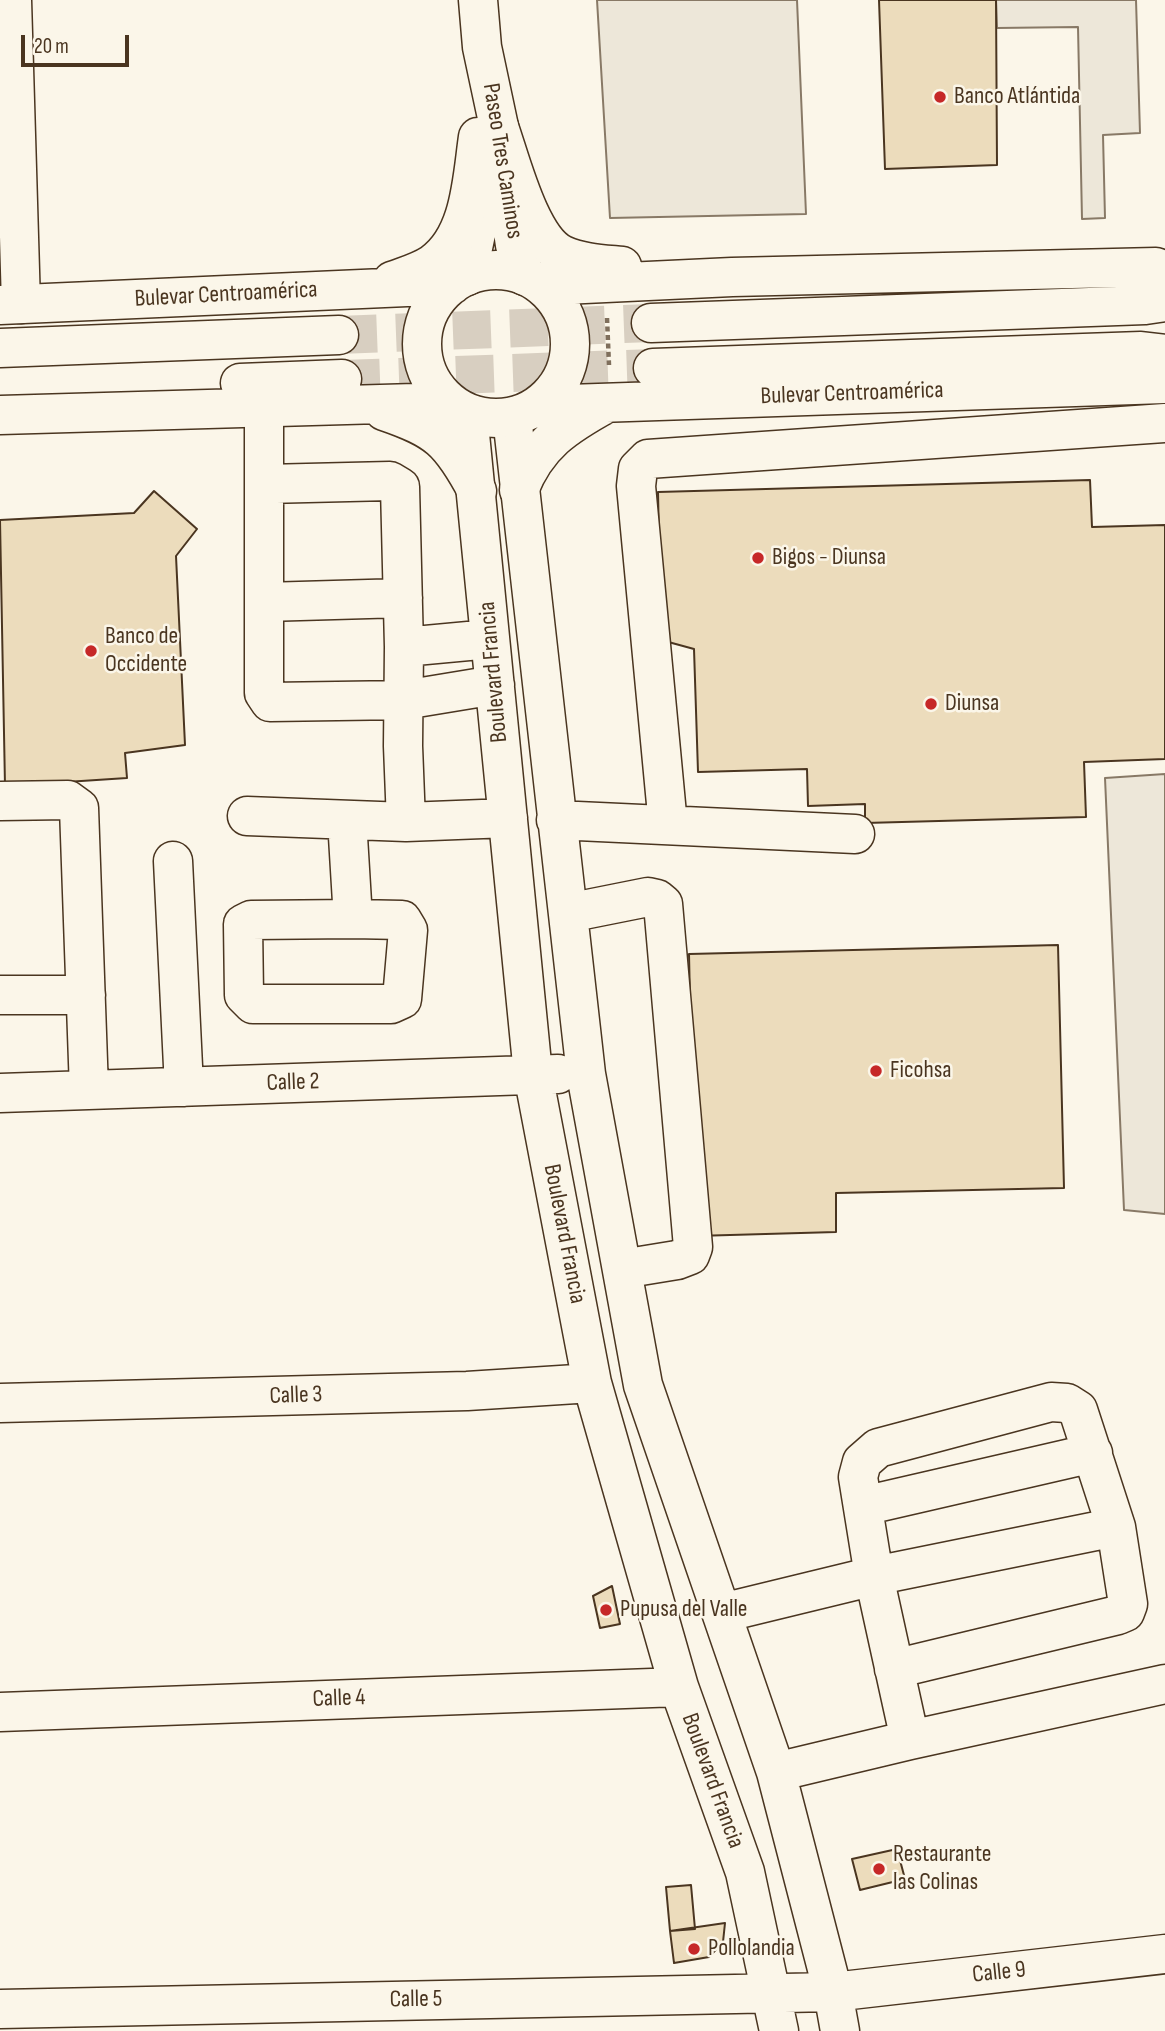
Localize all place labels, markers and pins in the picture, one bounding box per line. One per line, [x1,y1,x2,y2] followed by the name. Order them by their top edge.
[954,83,1080,111] place label: Banco Atlántida
[932,89,948,105] marker: Banco Atlántida
[772,544,886,572] place label: Bigos - Diunsa
[750,550,766,566] marker: Bigos - Diunsa
[105,623,187,679] place label: Banco de Occidente
[83,643,99,659] marker: Banco de Occidente
[945,690,999,718] place label: Diunsa
[923,696,939,712] marker: Diunsa
[890,1057,951,1085] place label: Ficohsa
[868,1063,884,1079] marker: Ficohsa
[620,1596,748,1624] place label: Pupusa del Valle
[598,1602,614,1618] marker: Pupusa del Valle
[893,1841,991,1897] place label: Restaurante las Colinas
[871,1861,887,1877] marker: Restaurante las Colinas
[708,1935,795,1963] place label: Pollolandia
[686,1941,702,1957] marker: Pollolandia

